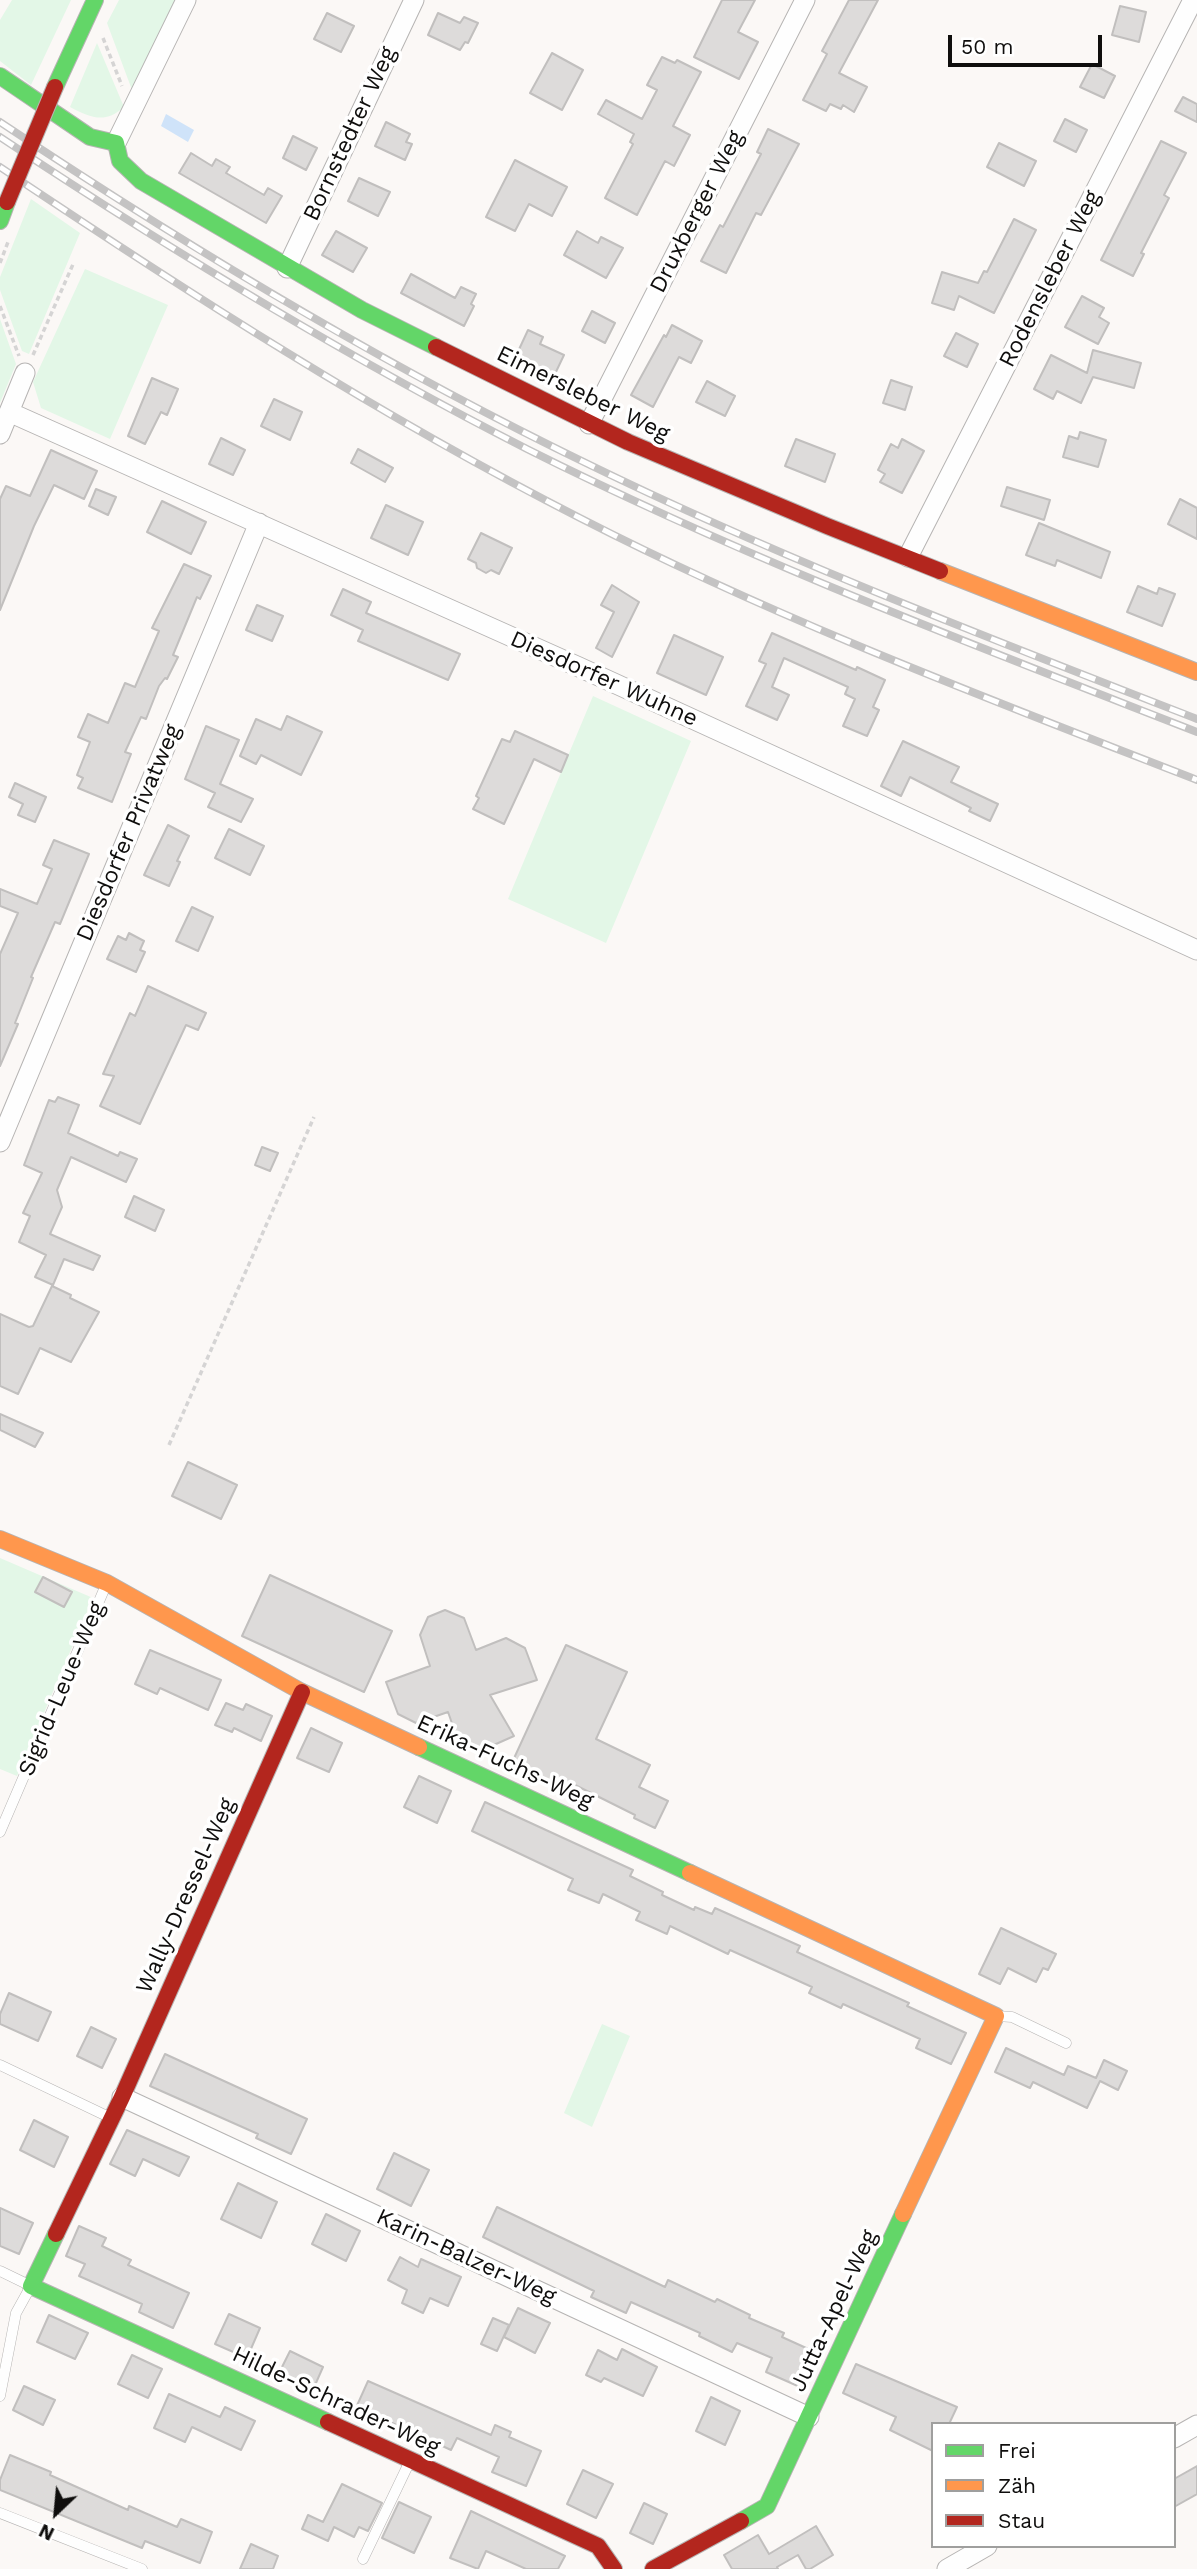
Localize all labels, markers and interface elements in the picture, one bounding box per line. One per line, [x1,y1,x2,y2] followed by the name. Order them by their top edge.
[952,21,1106,65] scale bar
[961,34,1013,59] text: 50 m
[298,43,402,225] street label: Bornstedter Weg
[644,126,750,298] street label: Druxberger Weg
[993,186,1107,372] street label: Rodensleber Weg
[492,340,674,448] street label: Eimersleber Weg
[506,625,702,733] street label: Diesdorfer Wuhne
[71,721,187,945] street label: Diesdorfer Privatweg
[13,1598,111,1780] street label: Sigrid-Leue-Weg
[412,1709,598,1815] street label: Erika-Fuchs-Weg
[131,1794,241,1998] street label: Wally-Dressel-Weg
[372,2203,560,2311] street label: Karin-Balzer-Weg
[784,2226,884,2396] street label: Jutta-Apel-Weg
[228,2341,444,2461] street label: Hilde-Schrader-Weg
[931,2422,1176,2548] legend
[998,2438,1036,2463] text: Frei
[998,2473,1036,2498] text: Zäh
[21,2478,91,2548] north arrow
[998,2508,1045,2533] text: Stau
[35,2519,58,2546] text: N

